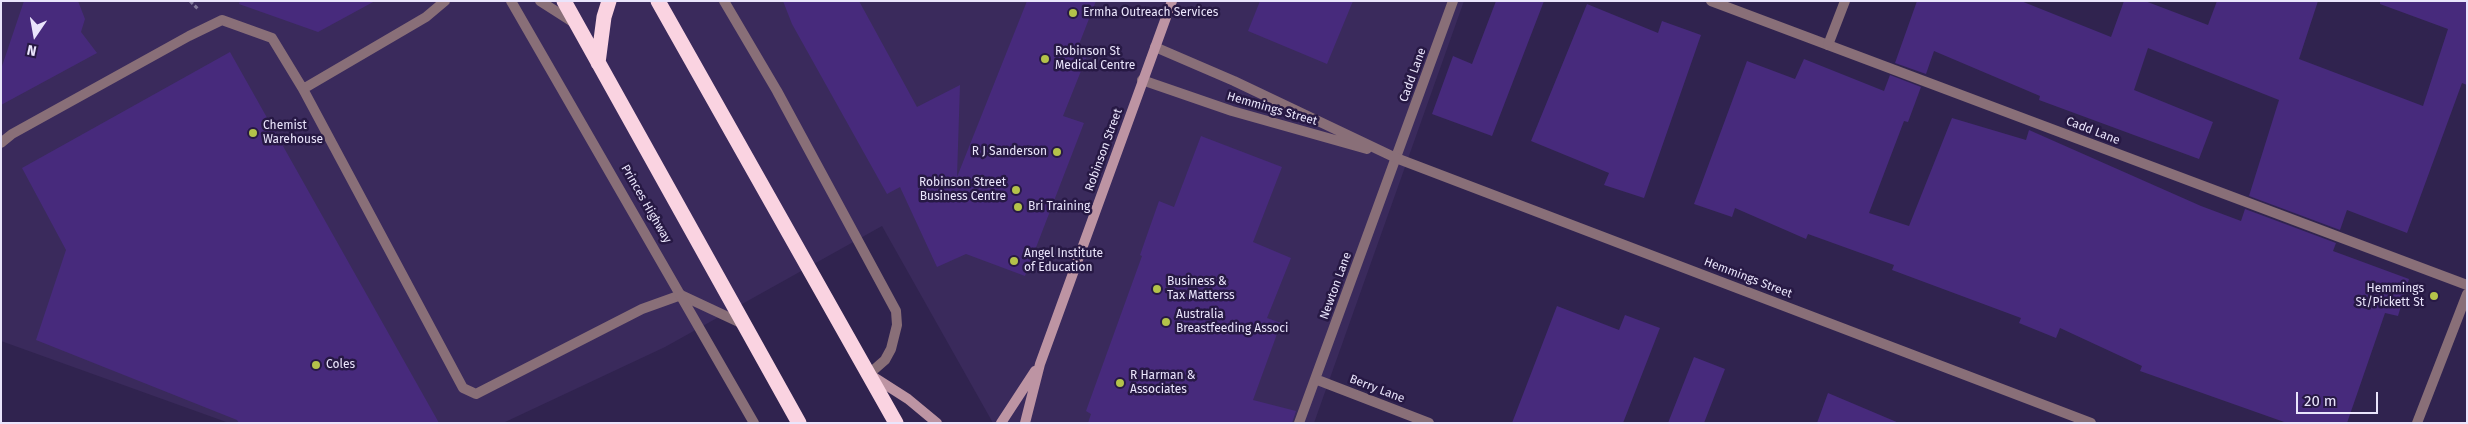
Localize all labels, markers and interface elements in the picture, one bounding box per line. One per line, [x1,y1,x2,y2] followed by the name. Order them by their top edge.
[1083,6,1218,20] place label: Ermha Outreach Services
[1067,7,1079,19] marker: Ermha Outreach Services
[10,10,60,60] north arrow
[25,41,38,59] text: N
[1055,45,1135,73] place label: Robinson St Medical Centre
[1397,46,1429,104] street label: Cadd Lane
[1039,53,1051,65] marker: Robinson St Medical Centre
[1225,89,1319,129] street label: Hemmings Street
[1082,107,1126,193] street label: Robinson Street
[2064,114,2122,148] street label: Cadd Lane
[263,119,323,147] place label: Chemist Warehouse
[247,127,259,139] marker: Chemist Warehouse
[972,145,1047,159] place label: R J Sanderson
[1051,146,1063,158] marker: R J Sanderson
[618,162,674,246] street label: Princes Highway
[919,176,1006,204] place label: Robinson Street Business Centre
[1010,184,1022,196] marker: Robinson Street Business Centre
[1028,200,1090,214] place label: Bri Training
[1012,201,1024,213] marker: Bri Training
[1024,247,1103,275] place label: Angel Institute of Education
[1317,250,1355,322] street label: Newton Lane
[1008,255,1020,267] marker: Angel Institute of Education
[1702,255,1794,301] street label: Hemmings Street
[1167,275,1235,303] place label: Business & Tax Matterss
[2356,282,2424,310] place label: Hemmings St/Pickett St
[1151,283,1163,295] marker: Business & Tax Matterss
[2428,290,2440,302] marker: Hemmings St/Pickett St
[1176,308,1288,336] place label: Australia Breastfeeding Associ
[1160,316,1172,328] marker: Australia Breastfeeding Associ
[326,358,355,372] place label: Coles
[310,359,322,371] marker: Coles
[1130,369,1196,397] place label: R Harman & Associates
[1347,372,1407,406] street label: Berry Lane
[1114,377,1126,389] marker: R Harman & Associates
[2298,382,2380,414] scale bar
[2304,392,2337,410] text: 20 m

